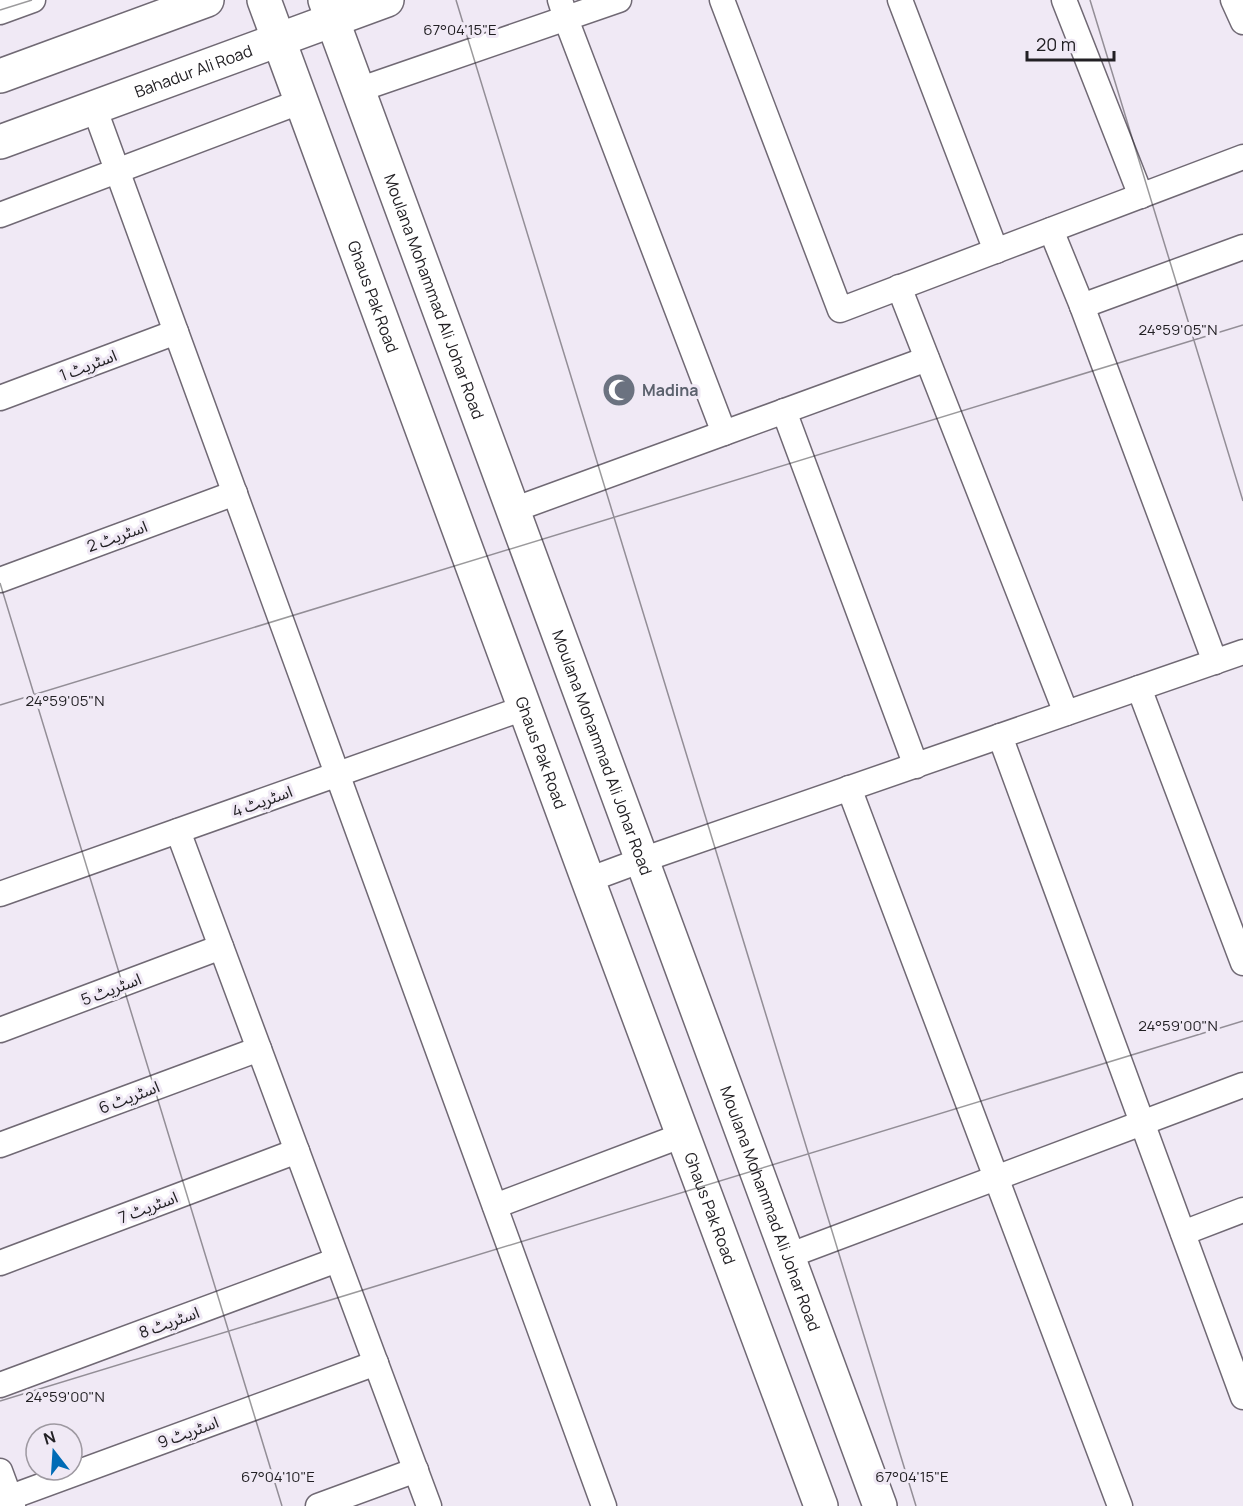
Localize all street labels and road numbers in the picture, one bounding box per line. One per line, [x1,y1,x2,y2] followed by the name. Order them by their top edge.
[131,39,255,103] street label: Bahadur Ali Road
[379,171,490,422] street label: Moulana Mohammad Ali Johar Road
[342,237,404,356] street label: Ghaus Pak Road
[56,344,120,386] street label: اسٹریٹ 1
[84,515,150,557] street label: اسٹریٹ 2
[547,627,658,878] street label: Moulana Mohammad Ali Johar Road
[510,693,572,812] street label: Ghaus Pak Road
[229,780,295,822] street label: اسٹریٹ 4
[78,967,144,1011] street label: اسٹریٹ 5
[95,1075,163,1119] street label: اسٹریٹ 6
[715,1083,826,1334] street label: Moulana Mohammad Ali Johar Road
[679,1149,741,1267] street label: Ghaus Pak Road
[115,1186,181,1228] street label: اسٹریٹ 7
[136,1301,202,1343] street label: اسٹریٹ 8
[154,1411,222,1453] street label: اسٹریٹ 9

